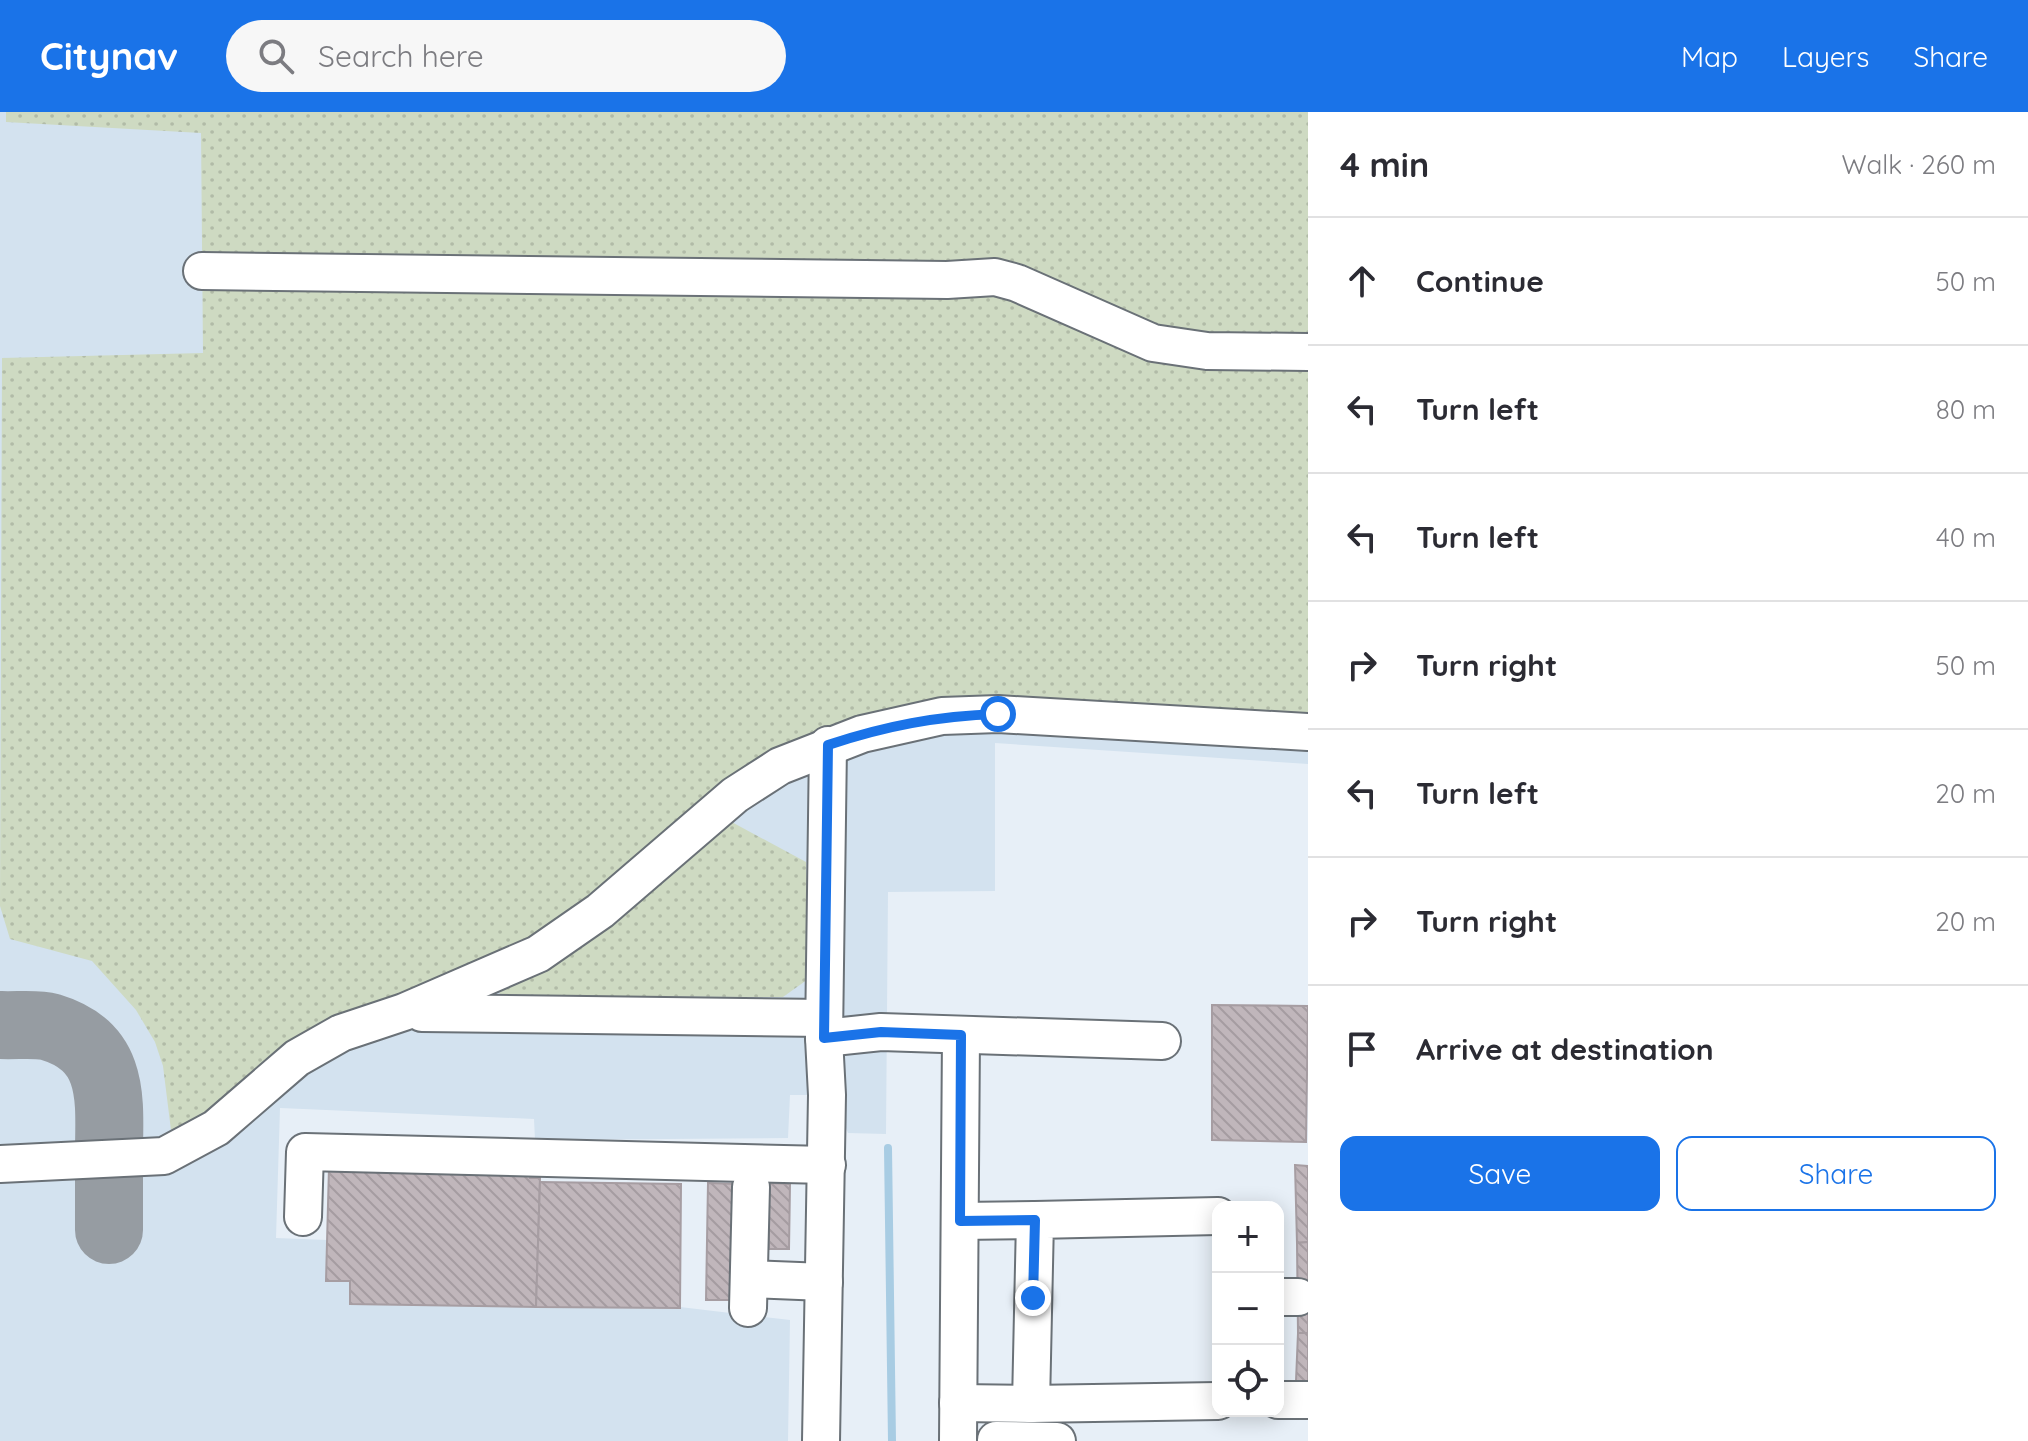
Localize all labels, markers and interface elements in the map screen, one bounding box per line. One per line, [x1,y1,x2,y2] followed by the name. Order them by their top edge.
[226,20,786,92] search box
[40,32,178,80] text: Citynav
[254,34,298,78] icon: search
[318,37,484,75] text: Search here
[1681,39,1738,74] text: Map
[1782,39,1869,74] text: Layers
[1913,39,1988,74] text: Share
[1340,143,1429,186] text: 4 min
[1842,148,1996,181] text: Walk · 260 m
[1340,259,1384,303] icon: ahead
[1416,262,1544,300] text: Continue
[1936,265,1996,298] text: 50 m
[1340,387,1384,431] icon: left
[1416,390,1539,428] text: Turn left
[1936,393,1996,426] text: 80 m
[1340,515,1384,559] icon: left
[1416,518,1539,556] text: Turn left
[1936,521,1996,554] text: 40 m
[1340,643,1384,687] icon: right
[1416,646,1557,684] text: Turn right
[1936,649,1996,682] text: 50 m
[980,696,1016,732] route start
[1340,771,1384,815] icon: left
[1416,774,1539,812] text: Turn left
[1935,777,1996,810] text: 20 m
[1340,899,1384,943] icon: right
[1416,902,1557,940] text: Turn right
[1935,905,1996,938] text: 20 m
[1340,1027,1384,1071] icon: arrive
[1416,1030,1714,1068] text: Arrive at destination
[1340,1136,1660,1211] button: Save
[1676,1136,1996,1211] button: Share
[1212,1201,1284,1417] map controls
[1212,1201,1284,1273] button: +
[1212,1273,1284,1345] button: −
[1015,1280,1051,1316] route end
[1212,1345,1284,1417] button: locate

